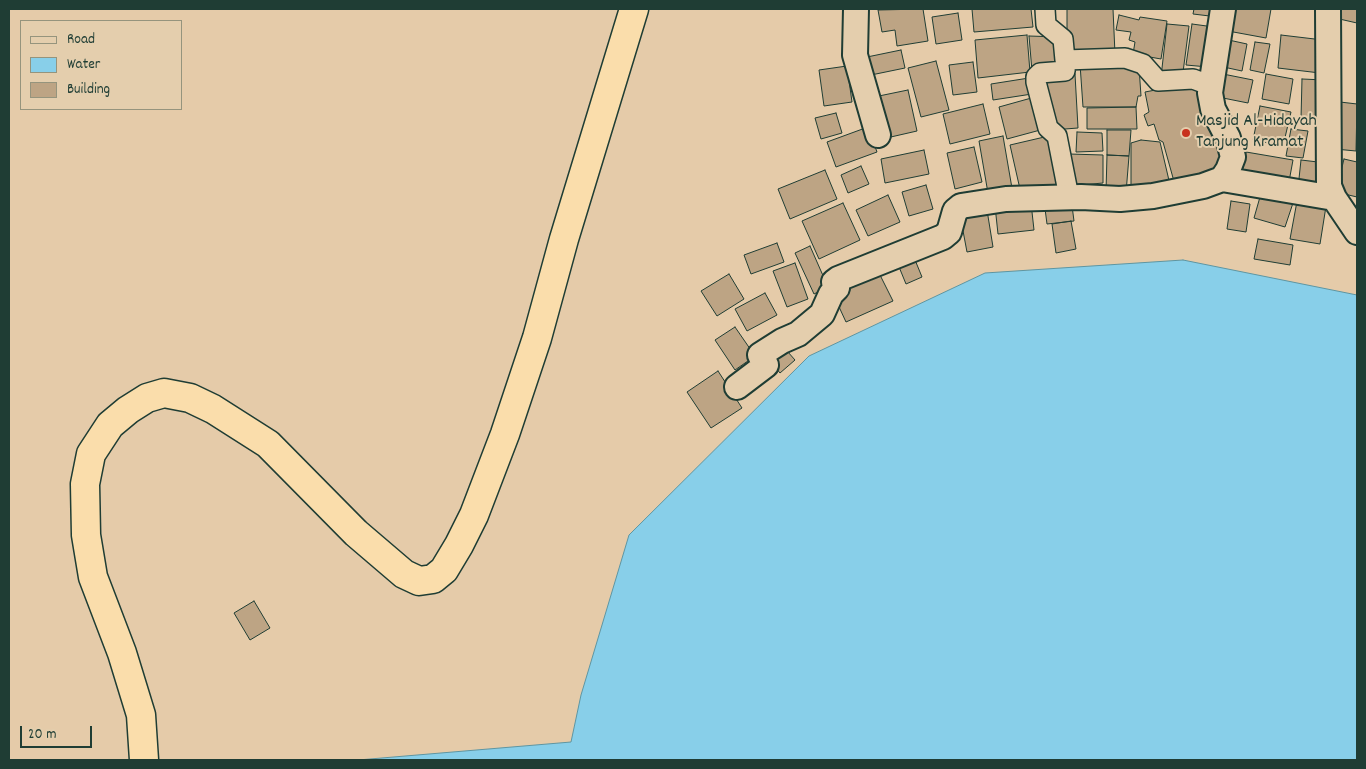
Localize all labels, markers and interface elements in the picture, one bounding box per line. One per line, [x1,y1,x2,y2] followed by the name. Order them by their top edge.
[20,20,182,110] legend
[67,29,95,51] text: Road
[67,54,100,76] text: Water
[67,79,110,101] text: Building
[1196,112,1317,154] place label: Masjid Al-Hidayah Tanjung Kramat
[1180,127,1192,139] marker: Masjid Al-Hidayah Tanjung Kramat
[22,716,95,748] scale bar
[28,724,56,746] text: 20 m

